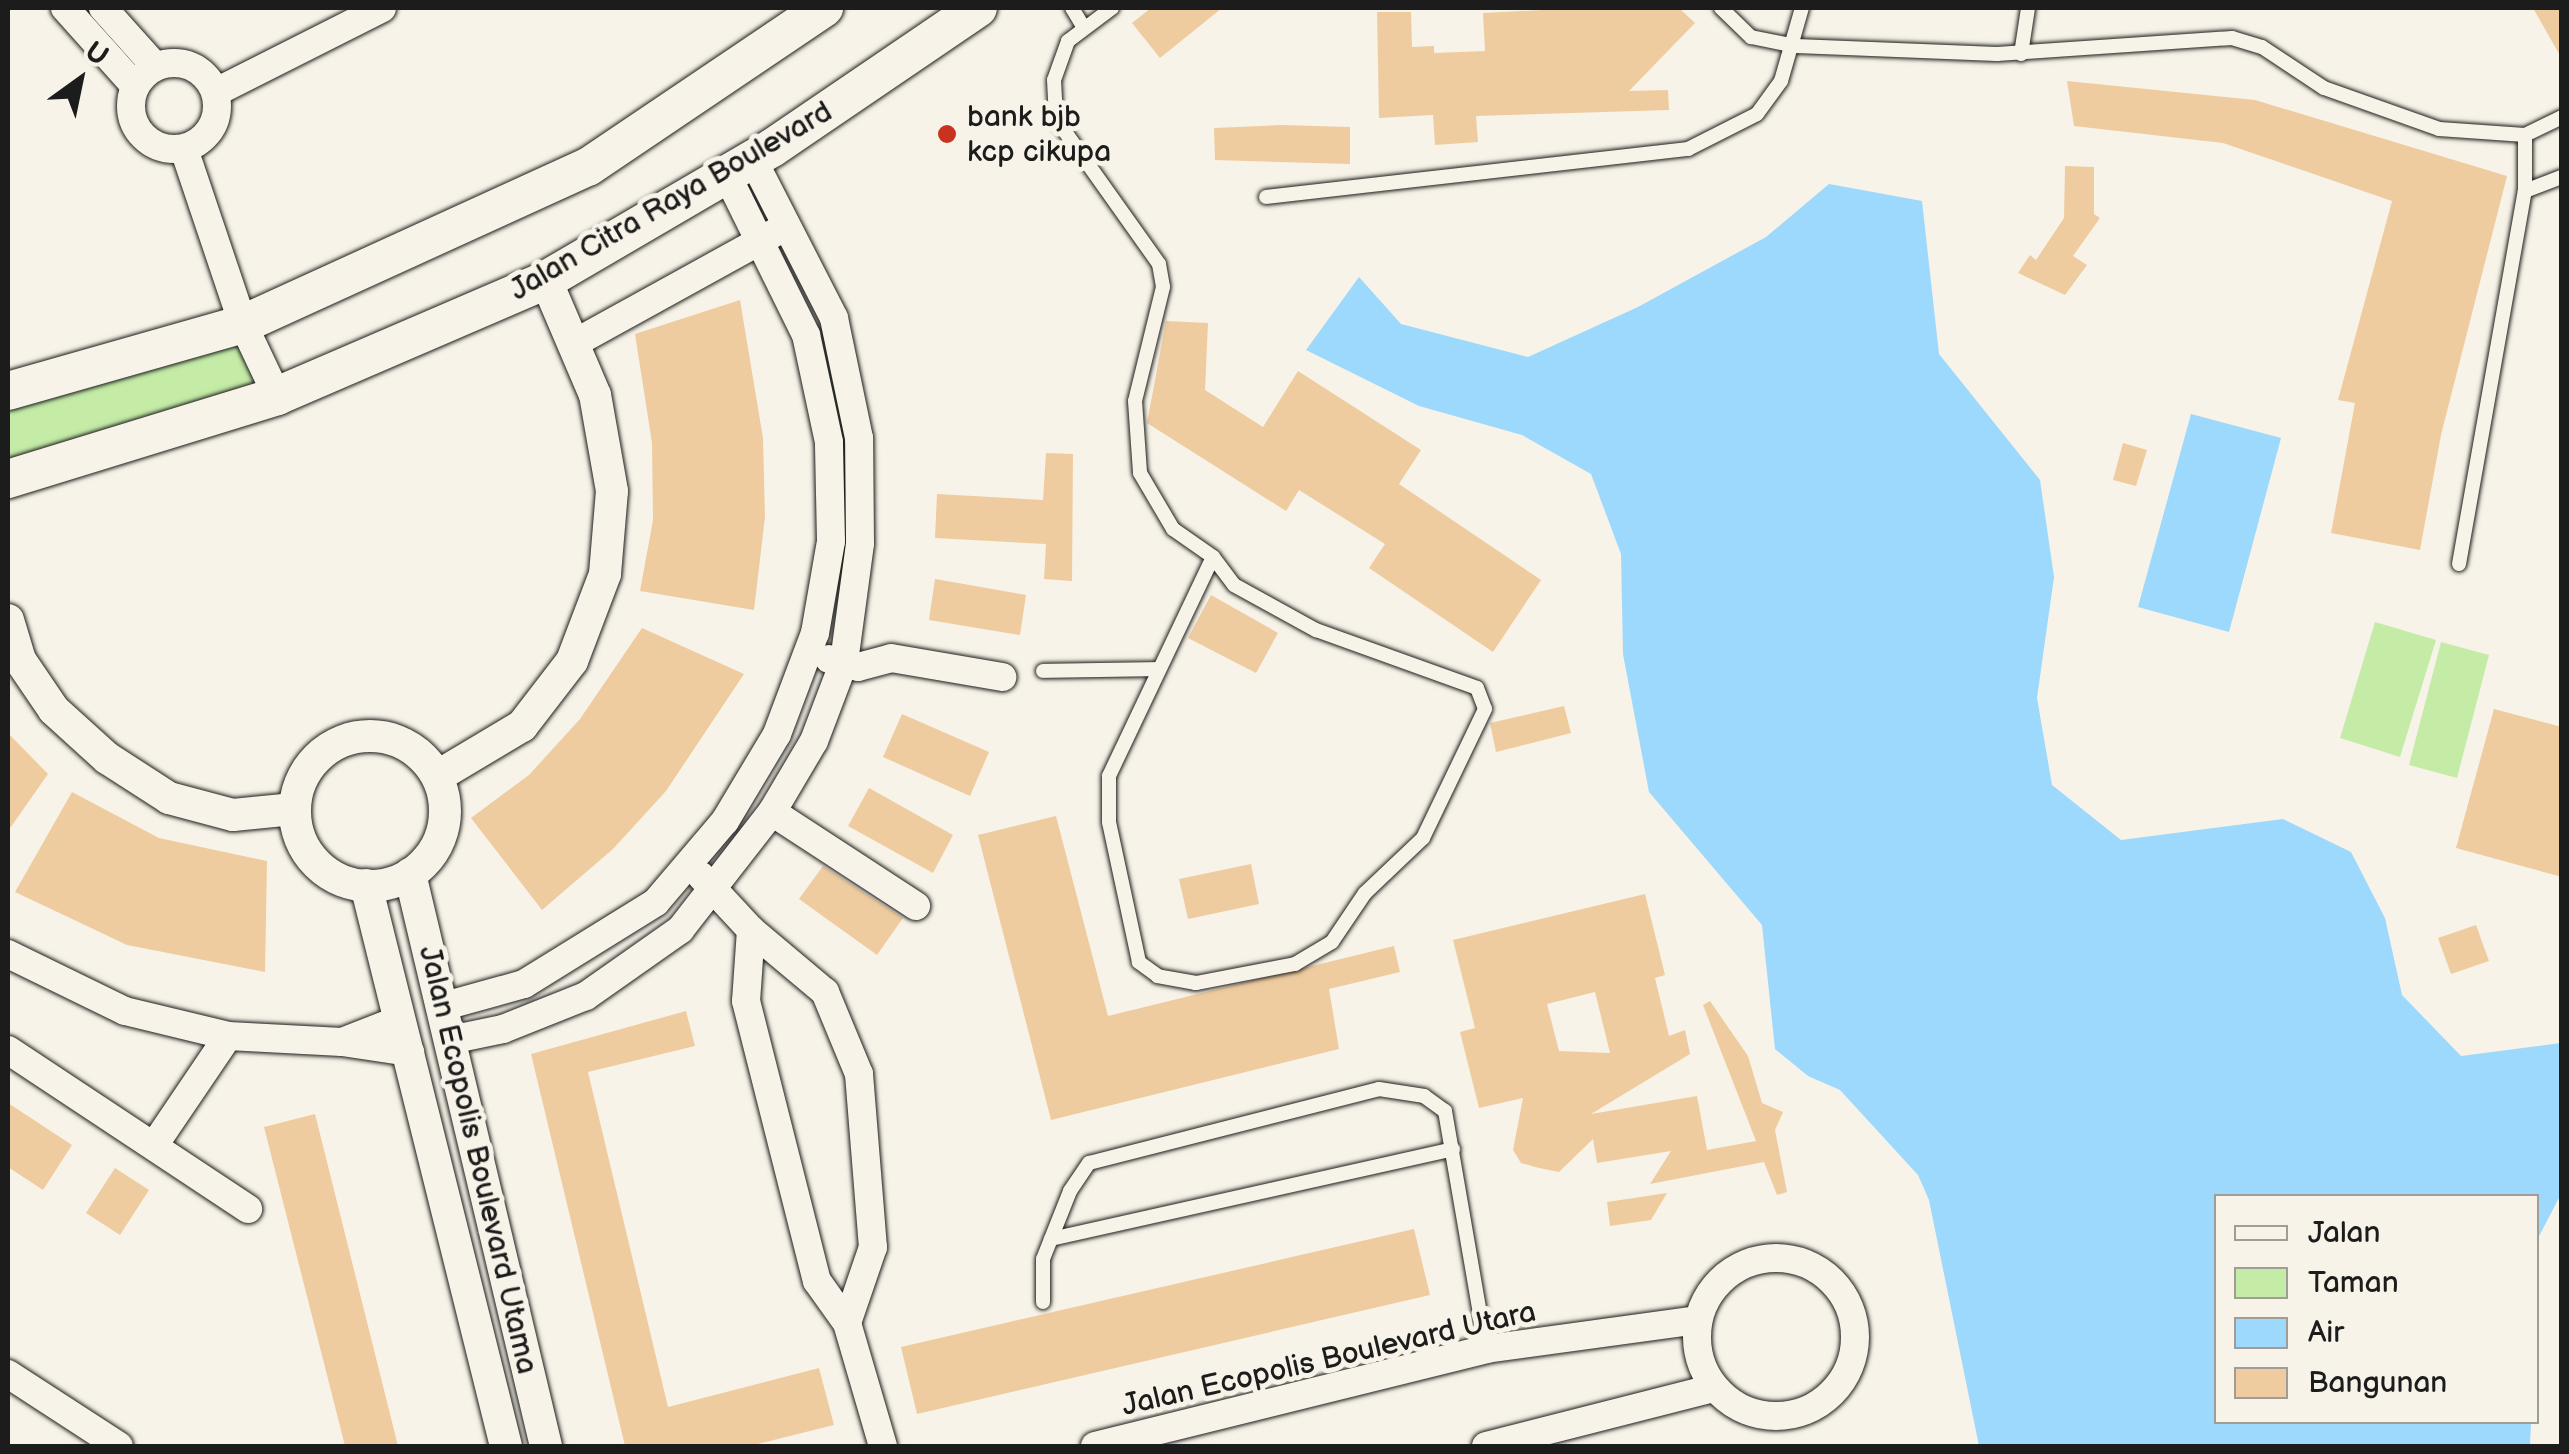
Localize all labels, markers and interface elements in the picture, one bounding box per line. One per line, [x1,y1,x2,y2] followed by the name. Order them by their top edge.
[30,30,130,130] north arrow
[79,35,114,74] text: U
[503,94,839,308] street label: Jalan Citra Raya Boulevard
[967,99,1111,170] place label: bank bjb kcp cikupa
[936,123,958,145] marker: bank bjb kcp cikupa
[411,943,545,1377] street label: Jalan Ecopolis Boulevard Utama
[2214,1194,2539,1424] legend
[2308,1215,2380,1251] text: Jalan
[2308,1265,2399,1301] text: Taman
[1119,1294,1539,1424] street label: Jalan Ecopolis Boulevard Utara
[2308,1315,2344,1351] text: Air
[2308,1365,2447,1401] text: Bangunan

